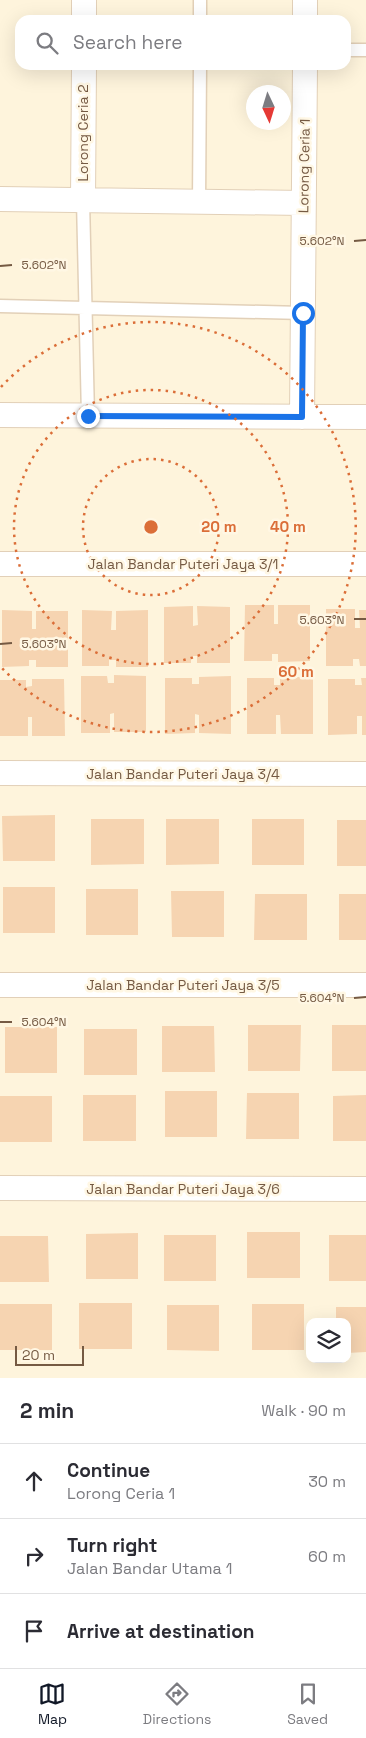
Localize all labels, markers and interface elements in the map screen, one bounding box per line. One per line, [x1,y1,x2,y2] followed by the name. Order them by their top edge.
[15,15,351,70] search box
[33,29,61,57] icon: search
[73,30,183,55] text: Search here
[74,84,92,182] street label: Lorong Ceria 2
[246,85,291,130] north arrow
[294,119,314,213] street label: Lorong Ceria 1
[300,233,344,249] text: 5.602°N
[22,257,66,273] text: 5.602°N
[292,302,315,325] route start
[77,405,100,428] route end
[201,517,237,536] text: 20 m
[270,517,306,536] text: 40 m
[142,518,160,536] centre of rings
[88,555,278,573] street label: Jalan Bandar Puteri Jaya 3/1
[300,612,344,628] text: 5.603°N
[22,636,66,652] text: 5.603°N
[278,662,314,681] text: 60 m
[86,765,280,783] street label: Jalan Bandar Puteri Jaya 3/4
[86,976,280,994] street label: Jalan Bandar Puteri Jaya 3/5
[299,990,345,1006] text: 5.604°N
[21,1014,67,1030] text: 5.604°N
[86,1180,280,1198] street label: Jalan Bandar Puteri Jaya 3/6
[306,1318,351,1363] map controls
[306,1318,351,1363] button: layers
[15,1343,84,1366] scale bar
[22,1346,55,1364] text: 20 m
[20,1397,74,1424] text: 2 min
[261,1400,346,1421] text: Walk · 90 m
[67,1458,150,1483] text: Continue
[20,1467,48,1495] icon: ahead
[308,1471,346,1492] text: 30 m
[67,1483,175,1504] text: Lorong Ceria 1
[67,1533,157,1558] text: Turn right
[20,1542,48,1570] icon: right
[308,1546,346,1567] text: 60 m
[67,1558,233,1579] text: Jalan Bandar Utama 1
[20,1617,48,1645] icon: arrive
[67,1619,255,1644] text: Arrive at destination
[38,1680,67,1728] tab: Map
[143,1680,211,1728] tab: Directions
[287,1680,328,1728] tab: Saved

